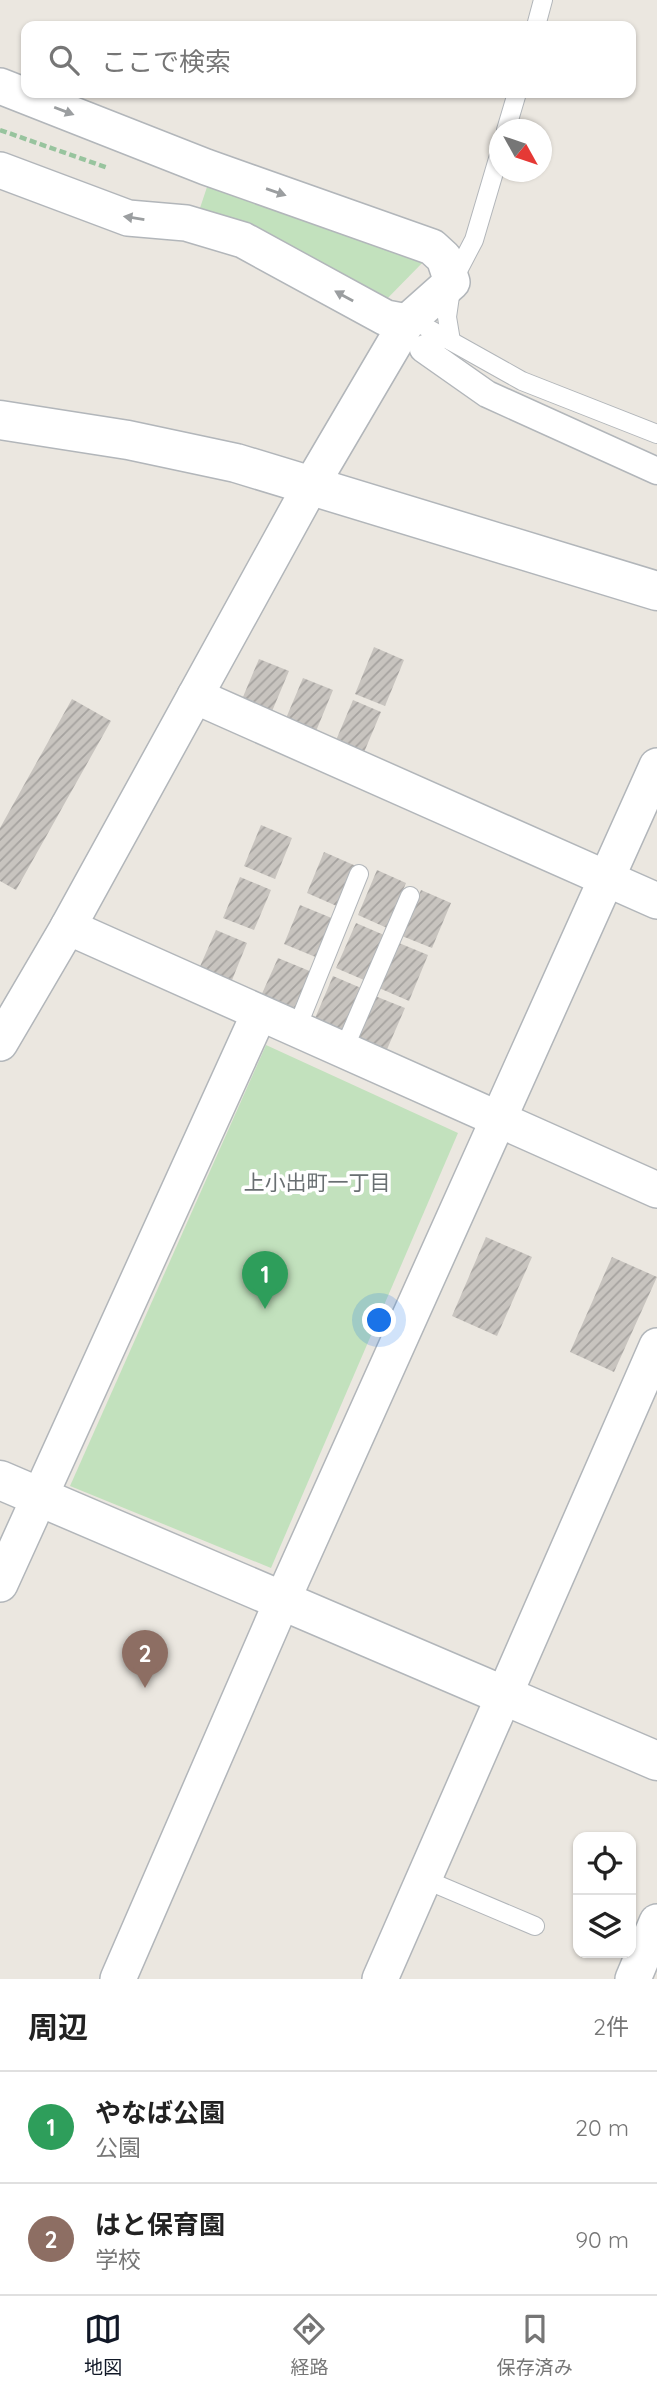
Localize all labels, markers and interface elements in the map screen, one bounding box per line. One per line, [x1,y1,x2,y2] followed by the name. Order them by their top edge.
[21,21,636,98] search box
[45,41,83,79] icon: search
[101,45,231,78] text: ここで検索
[53,105,74,116] one-way arrow
[489,119,552,182] north arrow
[266,187,287,198] one-way arrow
[123,212,145,223] one-way arrow
[334,290,354,302] one-way arrow
[244,1169,391,1195] district label: 上小出町一丁目
[242,1251,288,1309] pin: 1
[362,1303,396,1337] your location
[122,1630,168,1688] pin: 2
[573,1832,636,1958] map controls
[573,1832,636,1895] button: locate
[573,1895,636,1958] button: layers
[28,2008,88,2046] text: 周辺
[593,2012,629,2041] text: 2件
[95,2096,225,2129] text: やなば公園
[47,2113,55,2142] text: 1
[575,2113,629,2142] text: 20 m
[95,2133,141,2162] text: 公園
[95,2208,225,2241] text: はと保育園
[44,2225,58,2254] text: 2
[575,2225,629,2254] text: 90 m
[95,2245,141,2274] text: 学校
[84,2310,122,2379] tab: 地図
[290,2310,329,2379] tab: 経路
[497,2310,573,2379] tab: 保存済み

